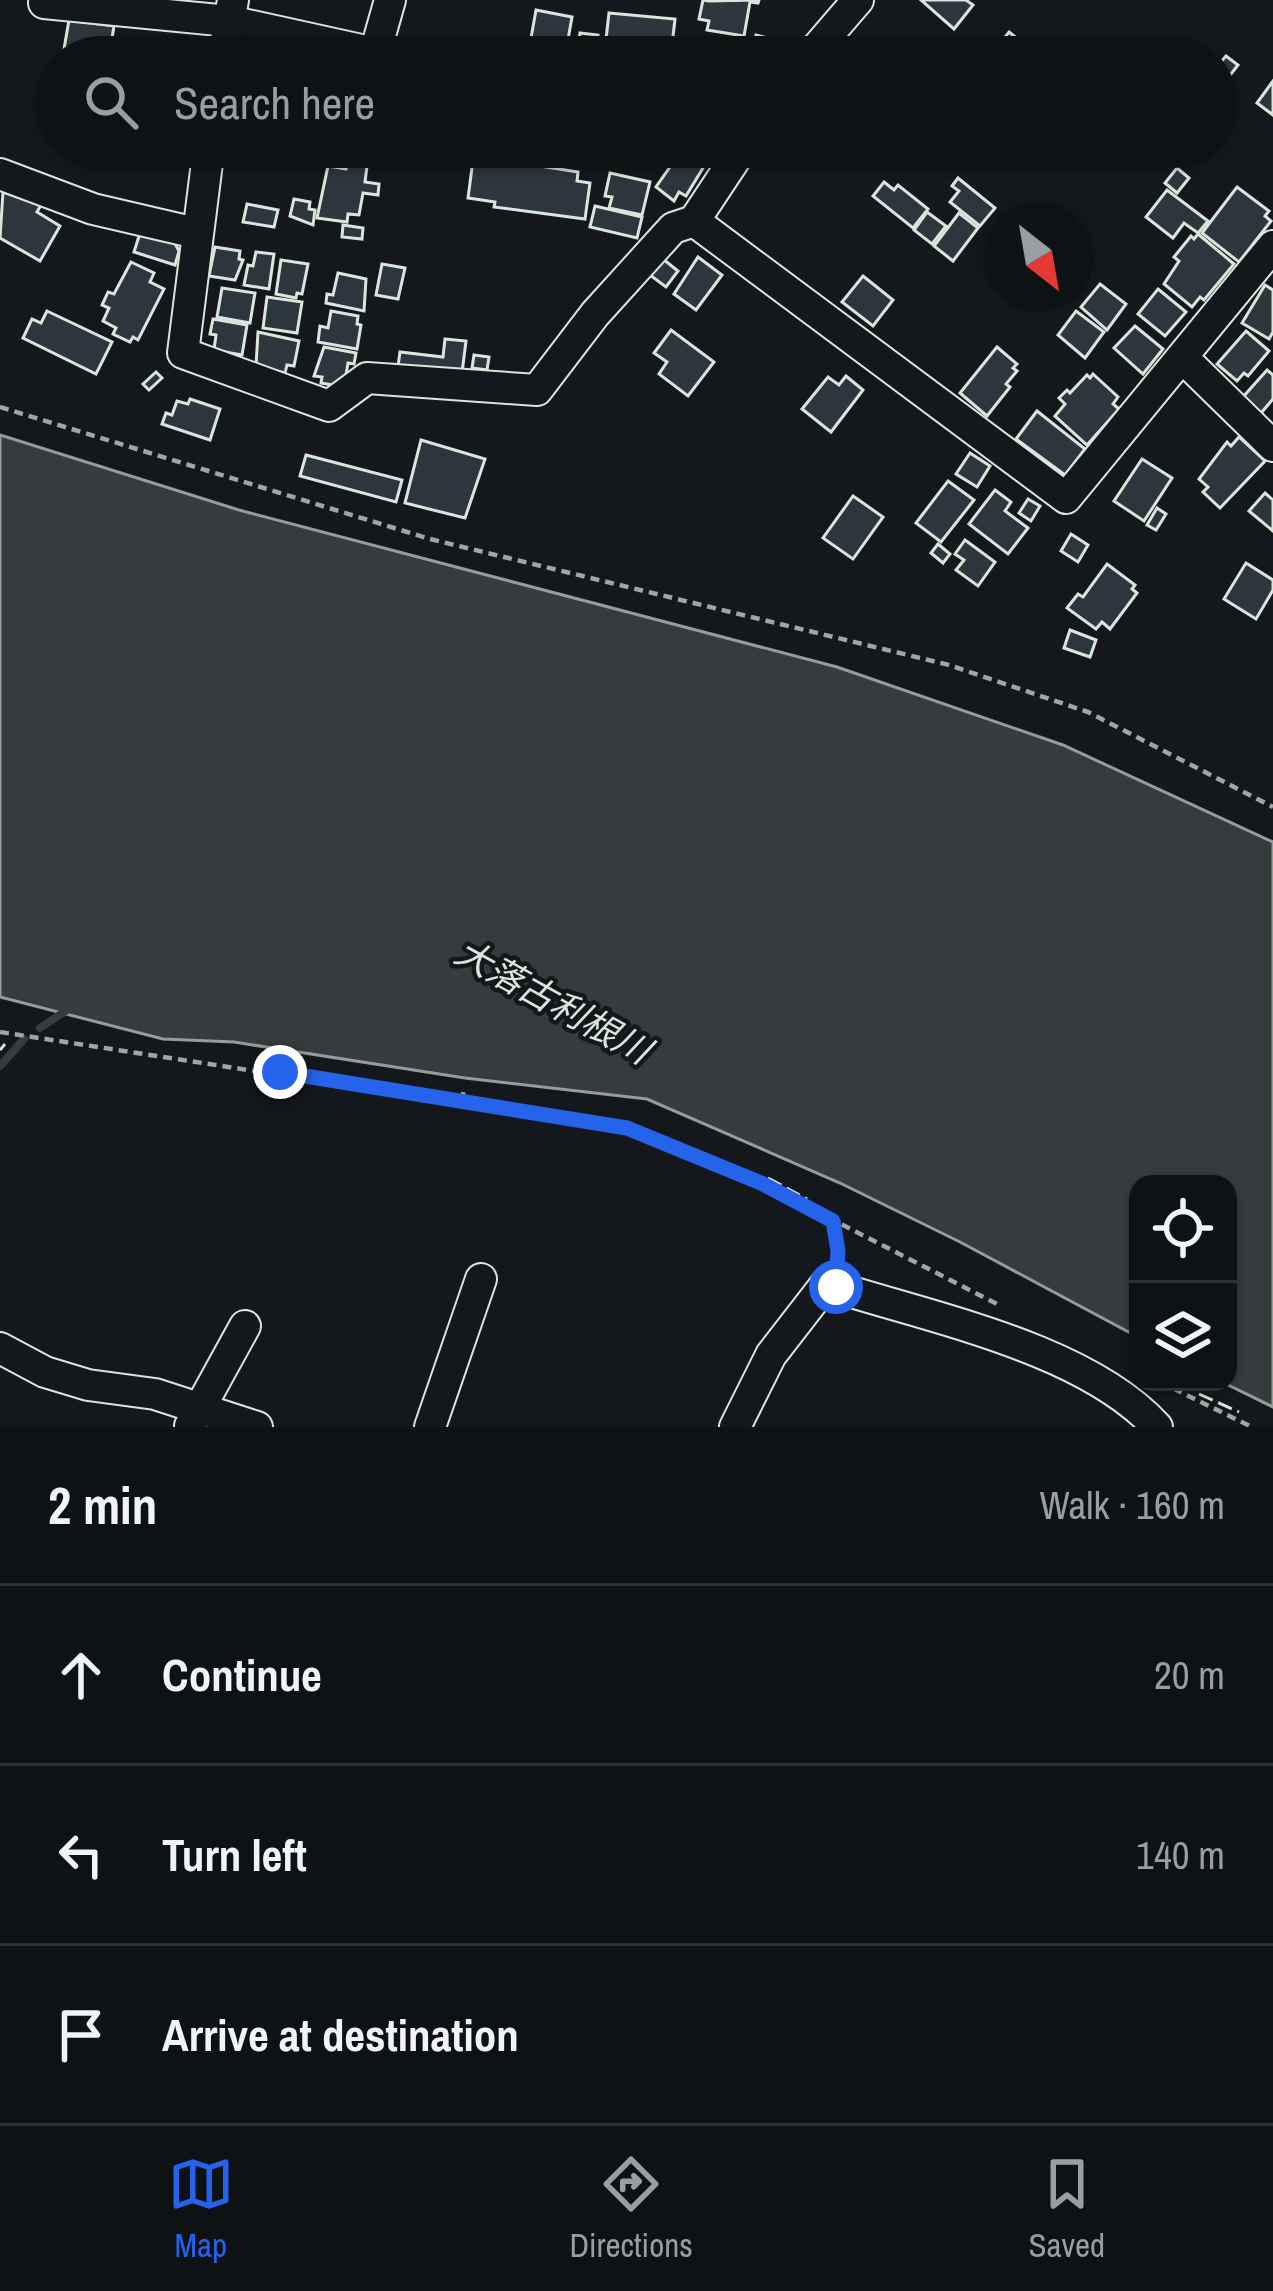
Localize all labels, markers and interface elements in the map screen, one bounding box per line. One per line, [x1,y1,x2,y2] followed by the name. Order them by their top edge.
[36,36,1237,168] search box
[78,69,144,135] icon: search
[174,72,375,133] text: Search here
[985,204,1093,312] north arrow
[447,928,663,1076] water label: 大落古利根川
[253,1045,307,1099] route end
[1129,1175,1237,1391] map controls
[1129,1175,1237,1283] button: locate
[809,1260,863,1314] route start
[1129,1283,1237,1391] button: layers
[48,1471,157,1540] text: 2 min
[1040,1479,1225,1531] text: Walk · 160 m
[48,1642,114,1708] icon: ahead
[162,1644,322,1705] text: Continue
[1154,1649,1225,1701] text: 20 m
[48,1822,114,1888] icon: left
[162,1824,307,1885] text: Turn left
[1136,1829,1225,1881] text: 140 m
[48,2002,114,2068] icon: arrive
[162,2004,519,2065] text: Arrive at destination
[168,2151,234,2267] tab: Map
[569,2151,693,2267] tab: Directions
[1028,2151,1105,2267] tab: Saved

